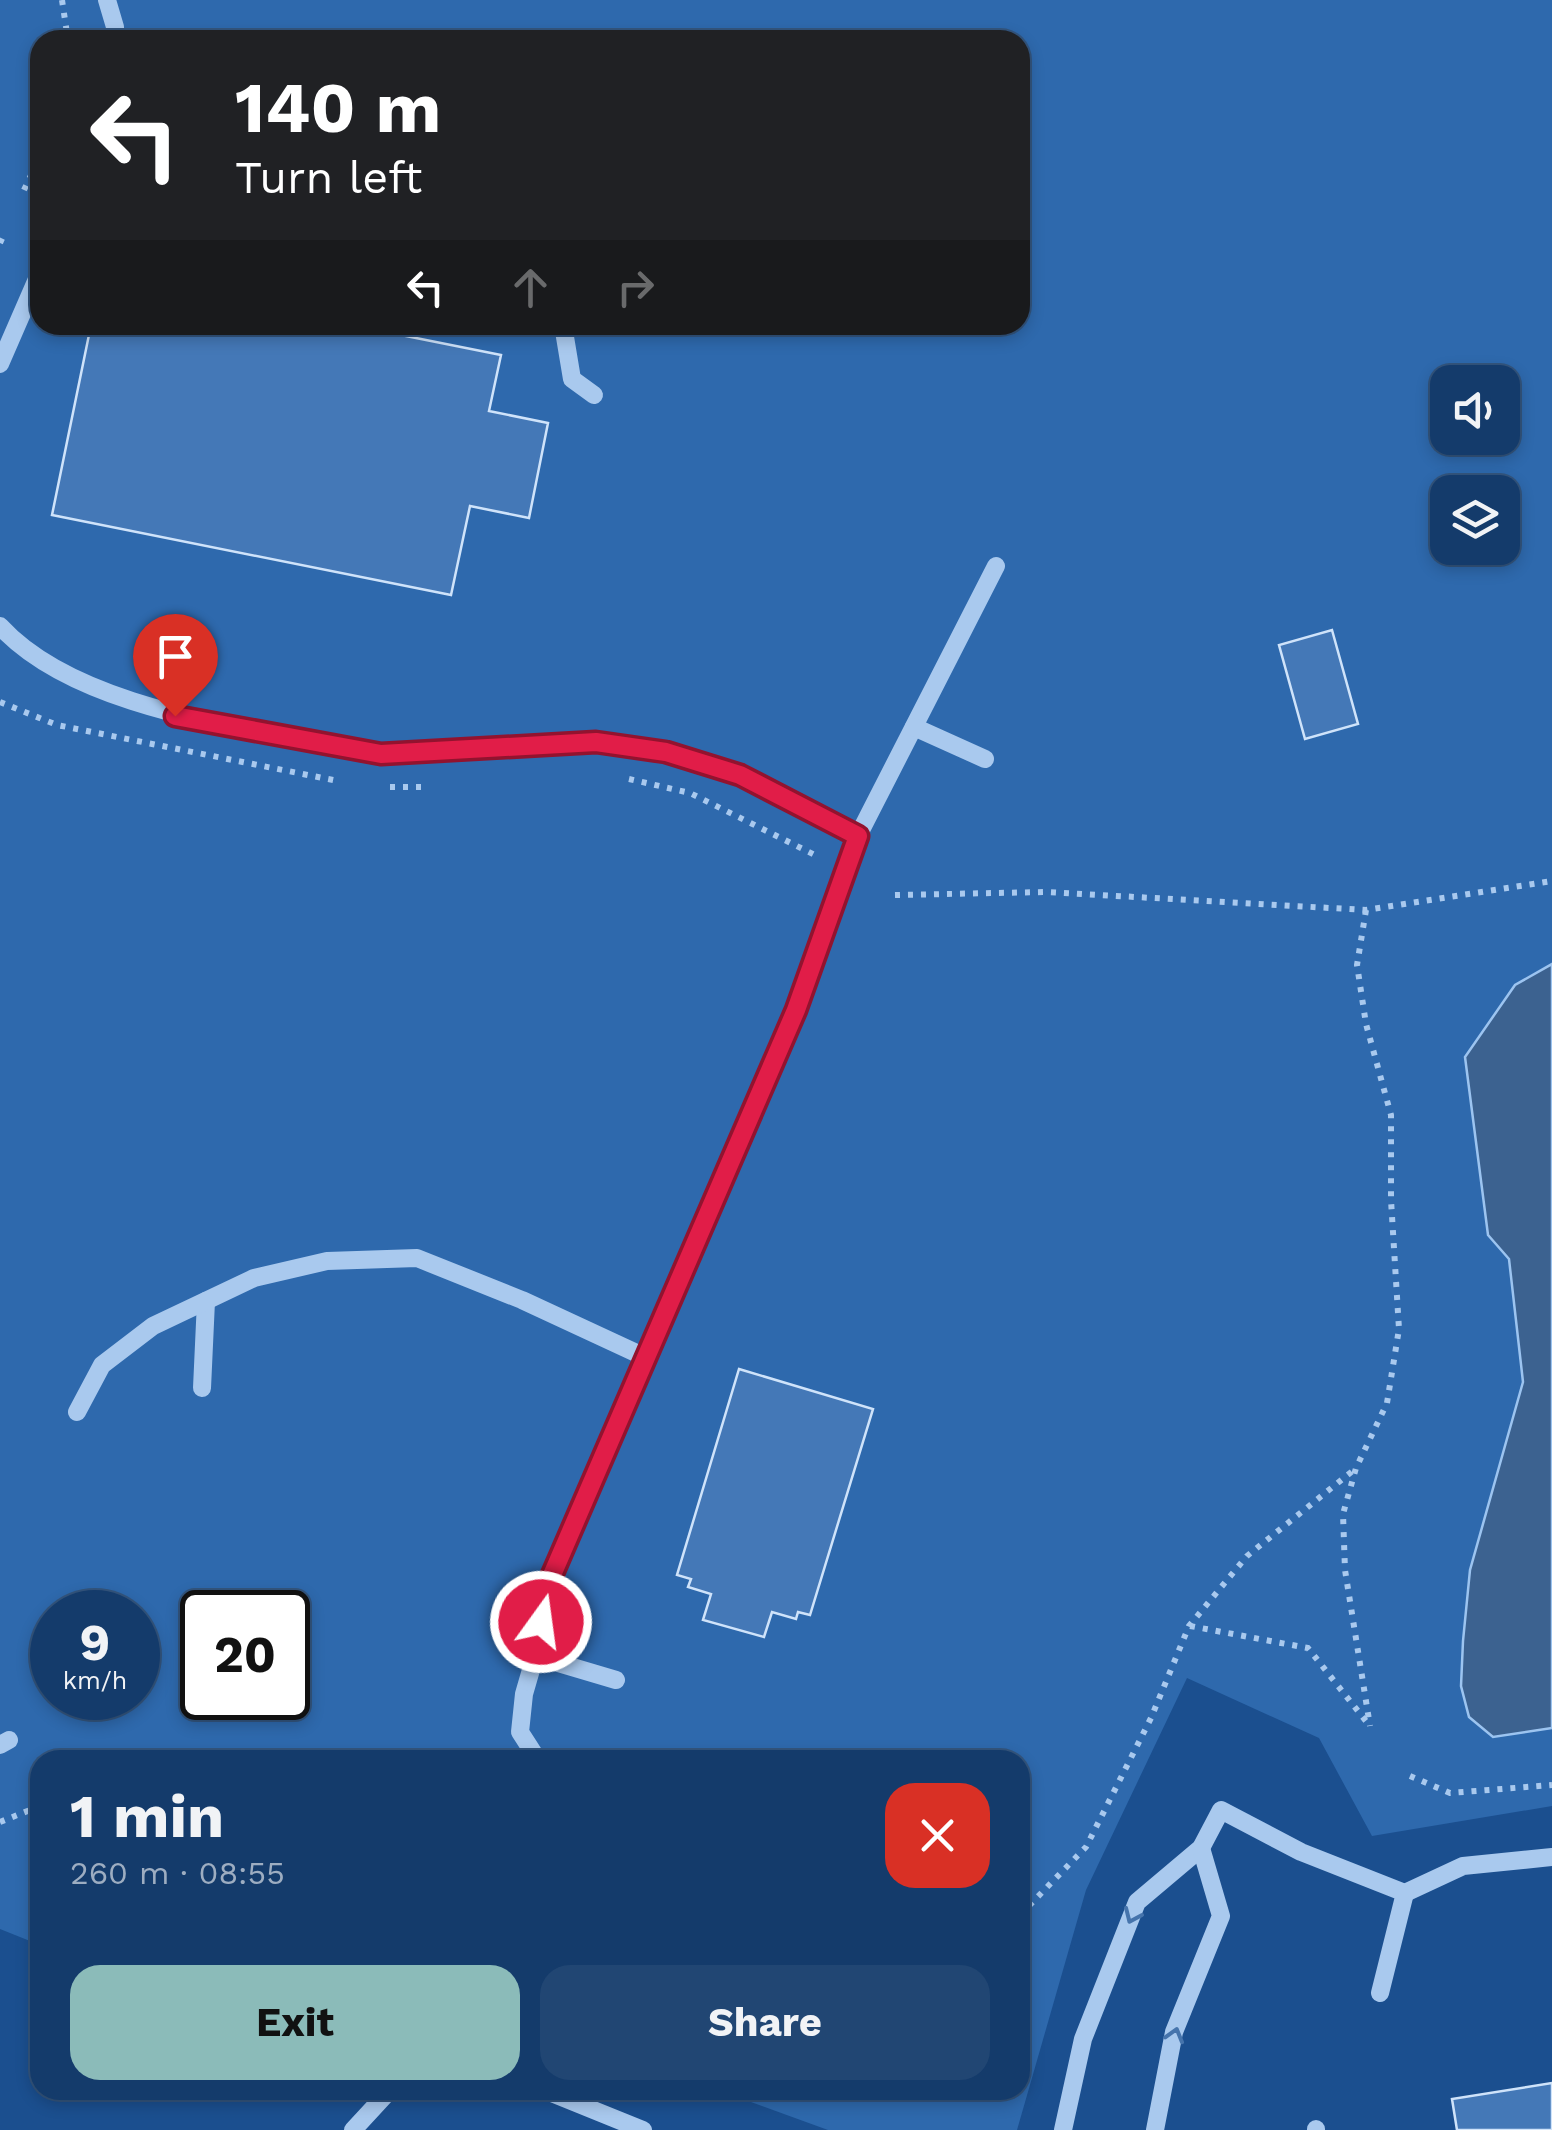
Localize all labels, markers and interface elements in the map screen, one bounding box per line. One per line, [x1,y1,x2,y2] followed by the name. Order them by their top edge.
[235,67,441,149] text: 140 m
[70,70,200,200] icon: left
[235,151,422,204] text: Turn left
[398,260,453,315] icon: left
[503,260,558,315] icon: ahead
[608,260,663,315] icon: right
[1430,365,1520,565] map controls
[1430,365,1520,455] button: sound
[1430,475,1520,565] button: layers
[133,614,218,717] pin
[148,629,203,684] icon: arrive
[489,1570,593,1674] position arrow
[180,1590,310,1720] speed limit sign: 20
[80,1613,110,1672] text: 9
[63,1666,127,1695] text: km/h
[70,1781,224,1852] text: 1 min
[885,1783,990,1888] button: close
[70,1854,285,1892] text: 260 m · 08:55
[1125,1905,1145,1923] one-way arrow
[70,1965,520,2080] button: Exit
[540,1965,990,2080] button: Share
[1163,2026,1184,2044] one-way arrow

